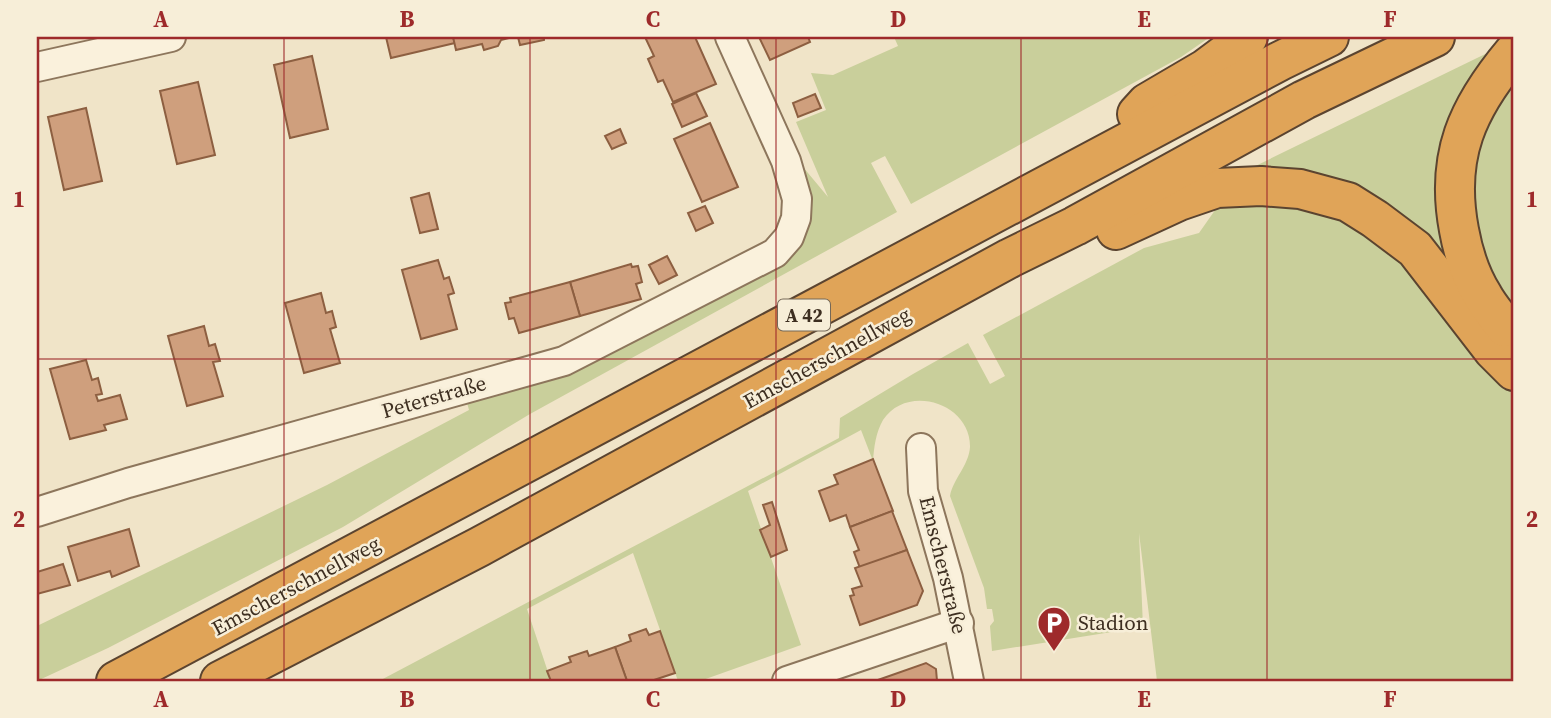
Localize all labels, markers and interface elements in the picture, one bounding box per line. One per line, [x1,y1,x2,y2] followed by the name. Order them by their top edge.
[153,3,169,35] text: A
[400,3,415,35] text: B
[646,3,660,35] text: C
[890,3,906,35] text: D
[1137,3,1151,35] text: E
[1383,3,1397,35] text: F
[13,183,25,215] text: 1
[1526,183,1538,215] text: 1
[738,299,916,416] street label: Emscherschnellweg
[778,300,830,330] road number: A 42
[378,368,489,425] street label: Peterstraße
[912,493,975,637] street label: Emscherstraße
[13,503,25,535] text: 2
[1526,503,1538,535] text: 2
[206,529,385,642] street label: Emscherschnellweg
[1035,604,1073,653] parking icon: Stadion
[1078,608,1149,637] place label: Stadion
[153,683,169,715] text: A
[400,683,415,715] text: B
[646,683,660,715] text: C
[890,683,906,715] text: D
[1137,683,1151,715] text: E
[1383,683,1397,715] text: F

